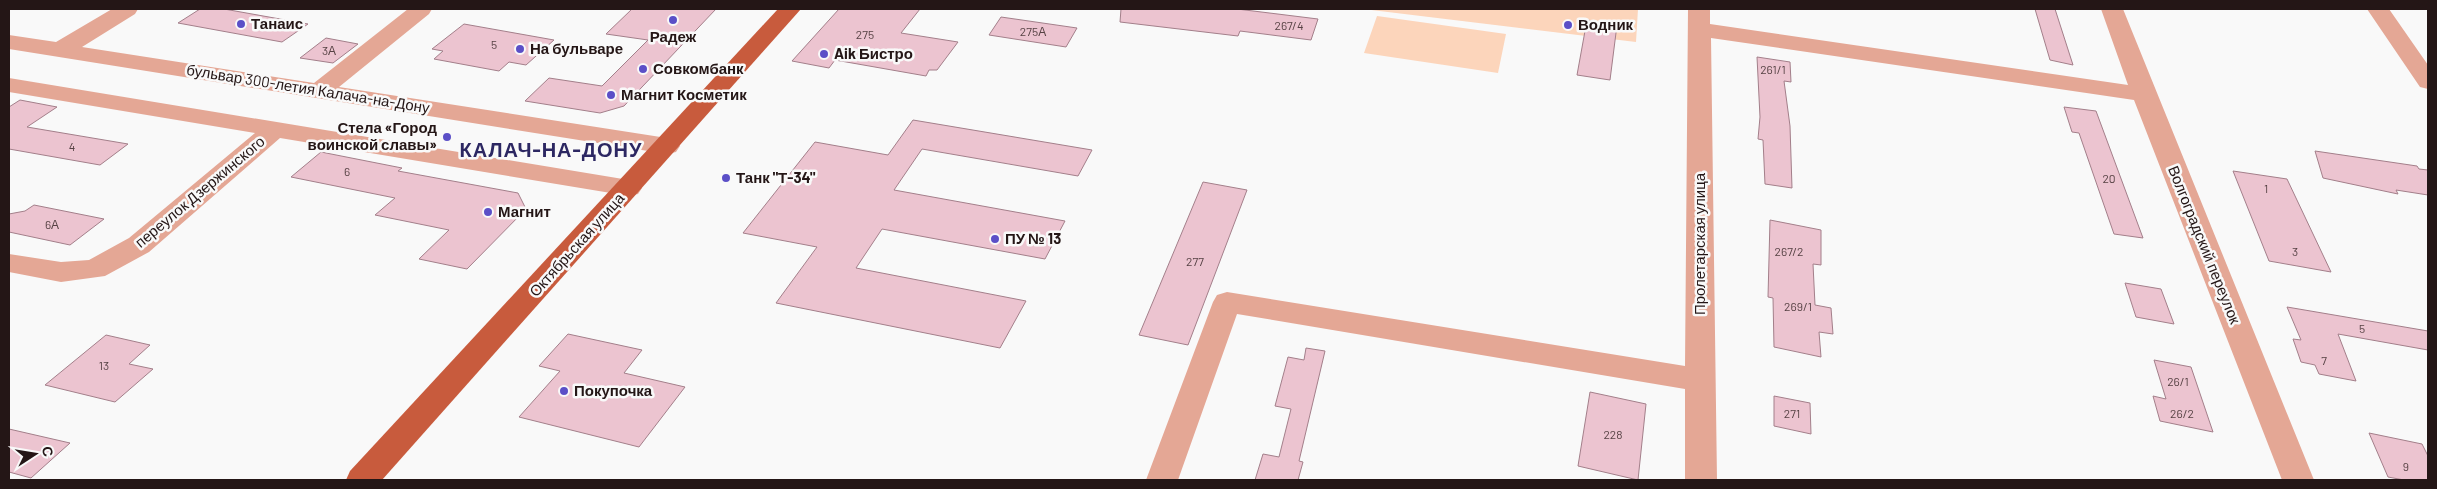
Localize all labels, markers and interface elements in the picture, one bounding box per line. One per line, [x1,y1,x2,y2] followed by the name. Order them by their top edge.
[251,14,303,32] place label: Танаис
[667,14,679,26] marker: Радеж
[1578,15,1634,33] place label: Водник
[235,18,247,30] marker: Танаис
[1275,18,1304,32] house number: 267/4
[1562,19,1574,31] marker: Водник
[1020,24,1046,38] house number: 275А
[650,27,697,45] place label: Радеж
[856,27,874,41] house number: 275
[491,37,497,51] house number: 5
[530,39,623,57] place label: На бульваре
[322,43,336,57] house number: 3А
[514,43,526,55] marker: На бульваре
[834,44,913,62] place label: Aik Бистро
[818,48,830,60] marker: Aik Бистро
[653,59,744,77] place label: Совкомбанк
[185,60,432,116] street label: бульвар 300-летия Калача-на-Дону
[1760,62,1786,76] house number: 261/1
[637,63,649,75] marker: Совкомбанк
[621,85,747,103] place label: Магнит Косметик
[605,89,617,101] marker: Магнит Косметик
[308,118,437,153] place label: Стела «Город воинской славы»
[441,131,453,143] marker: Стела «Город воинской славы»
[131,132,268,251] street label: переулок Дзержинского
[460,137,642,161] district label: КАЛАЧ-НА-ДОНУ
[69,139,75,153] house number: 4
[2165,163,2245,327] street label: Волгоградский переулок
[344,164,350,178] house number: 6
[736,168,816,186] place label: Танк "Т-34"
[2102,171,2116,185] house number: 20
[720,172,732,184] marker: Танк "Т-34"
[1690,172,1708,315] street label: Пролетарская улица
[2264,181,2268,195] house number: 1
[525,188,628,300] street label: Октябрьская улица
[498,202,551,220] place label: Магнит
[482,206,494,218] marker: Магнит
[45,217,59,231] house number: 6А
[1005,229,1061,247] place label: ПУ № 13
[989,233,1001,245] marker: ПУ № 13
[1775,244,1803,258] house number: 267/2
[2292,244,2298,258] house number: 3
[1186,254,1204,268] house number: 277
[1784,299,1812,313] house number: 269/1
[2359,321,2365,335] house number: 5
[2321,353,2327,367] house number: 7
[99,358,109,372] house number: 13
[2167,374,2189,388] house number: 26/1
[574,381,653,399] place label: Покупочка
[558,385,570,397] marker: Покупочка
[1784,406,1800,420] house number: 271
[2170,406,2194,420] house number: 26/2
[1603,427,1623,441] house number: 228
[10,429,60,479] north arrow
[39,444,58,458] text: С
[2403,459,2409,473] house number: 9

